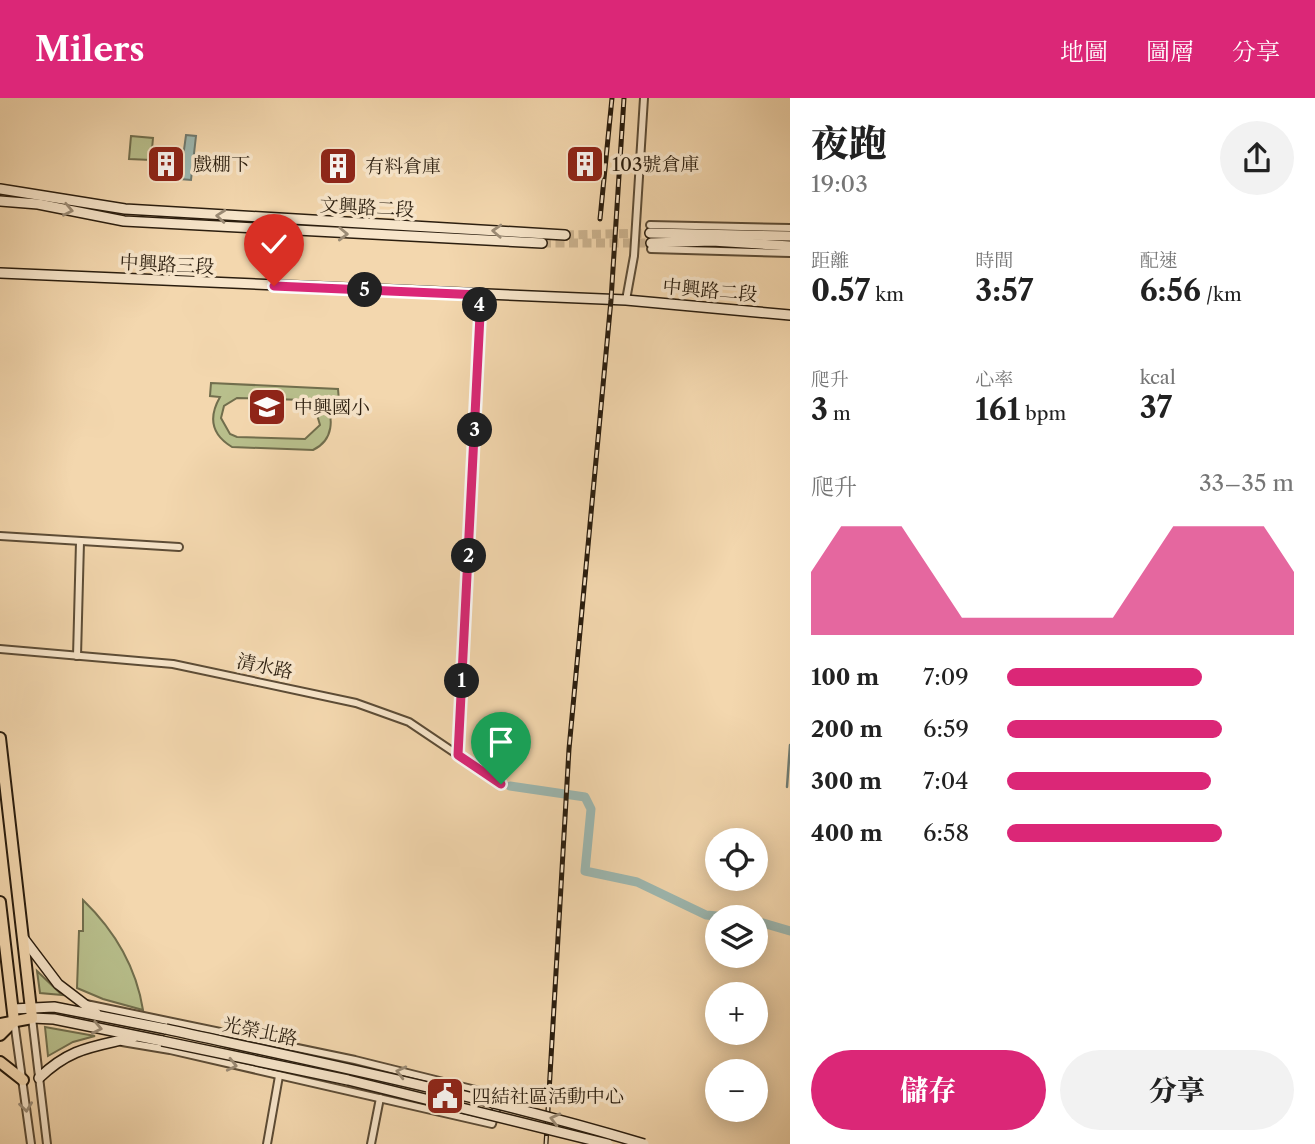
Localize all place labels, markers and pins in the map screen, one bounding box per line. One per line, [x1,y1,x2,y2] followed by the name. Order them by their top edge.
[145,143,187,185] building icon: 戲棚下
[564,143,606,185] building icon: 103號倉庫
[317,145,359,187] building icon: 有料倉庫
[193,153,250,176] place label: 戲棚下
[612,153,700,176] place label: 103號倉庫
[365,155,441,178] place label: 有料倉庫
[244,214,304,286] pin
[348,272,382,308] pin: 5
[462,288,498,322] pin: 4
[246,386,288,428] school or university icon: 中興國小
[294,396,370,419] place label: 中興國小
[458,412,492,448] pin: 3
[452,538,486,574] pin: 2
[444,664,480,698] pin: 1
[471,712,531,784] pin
[424,1075,466,1117] public building icon: 四結社區活動中心
[472,1085,624,1108] place label: 四結社區活動中心

